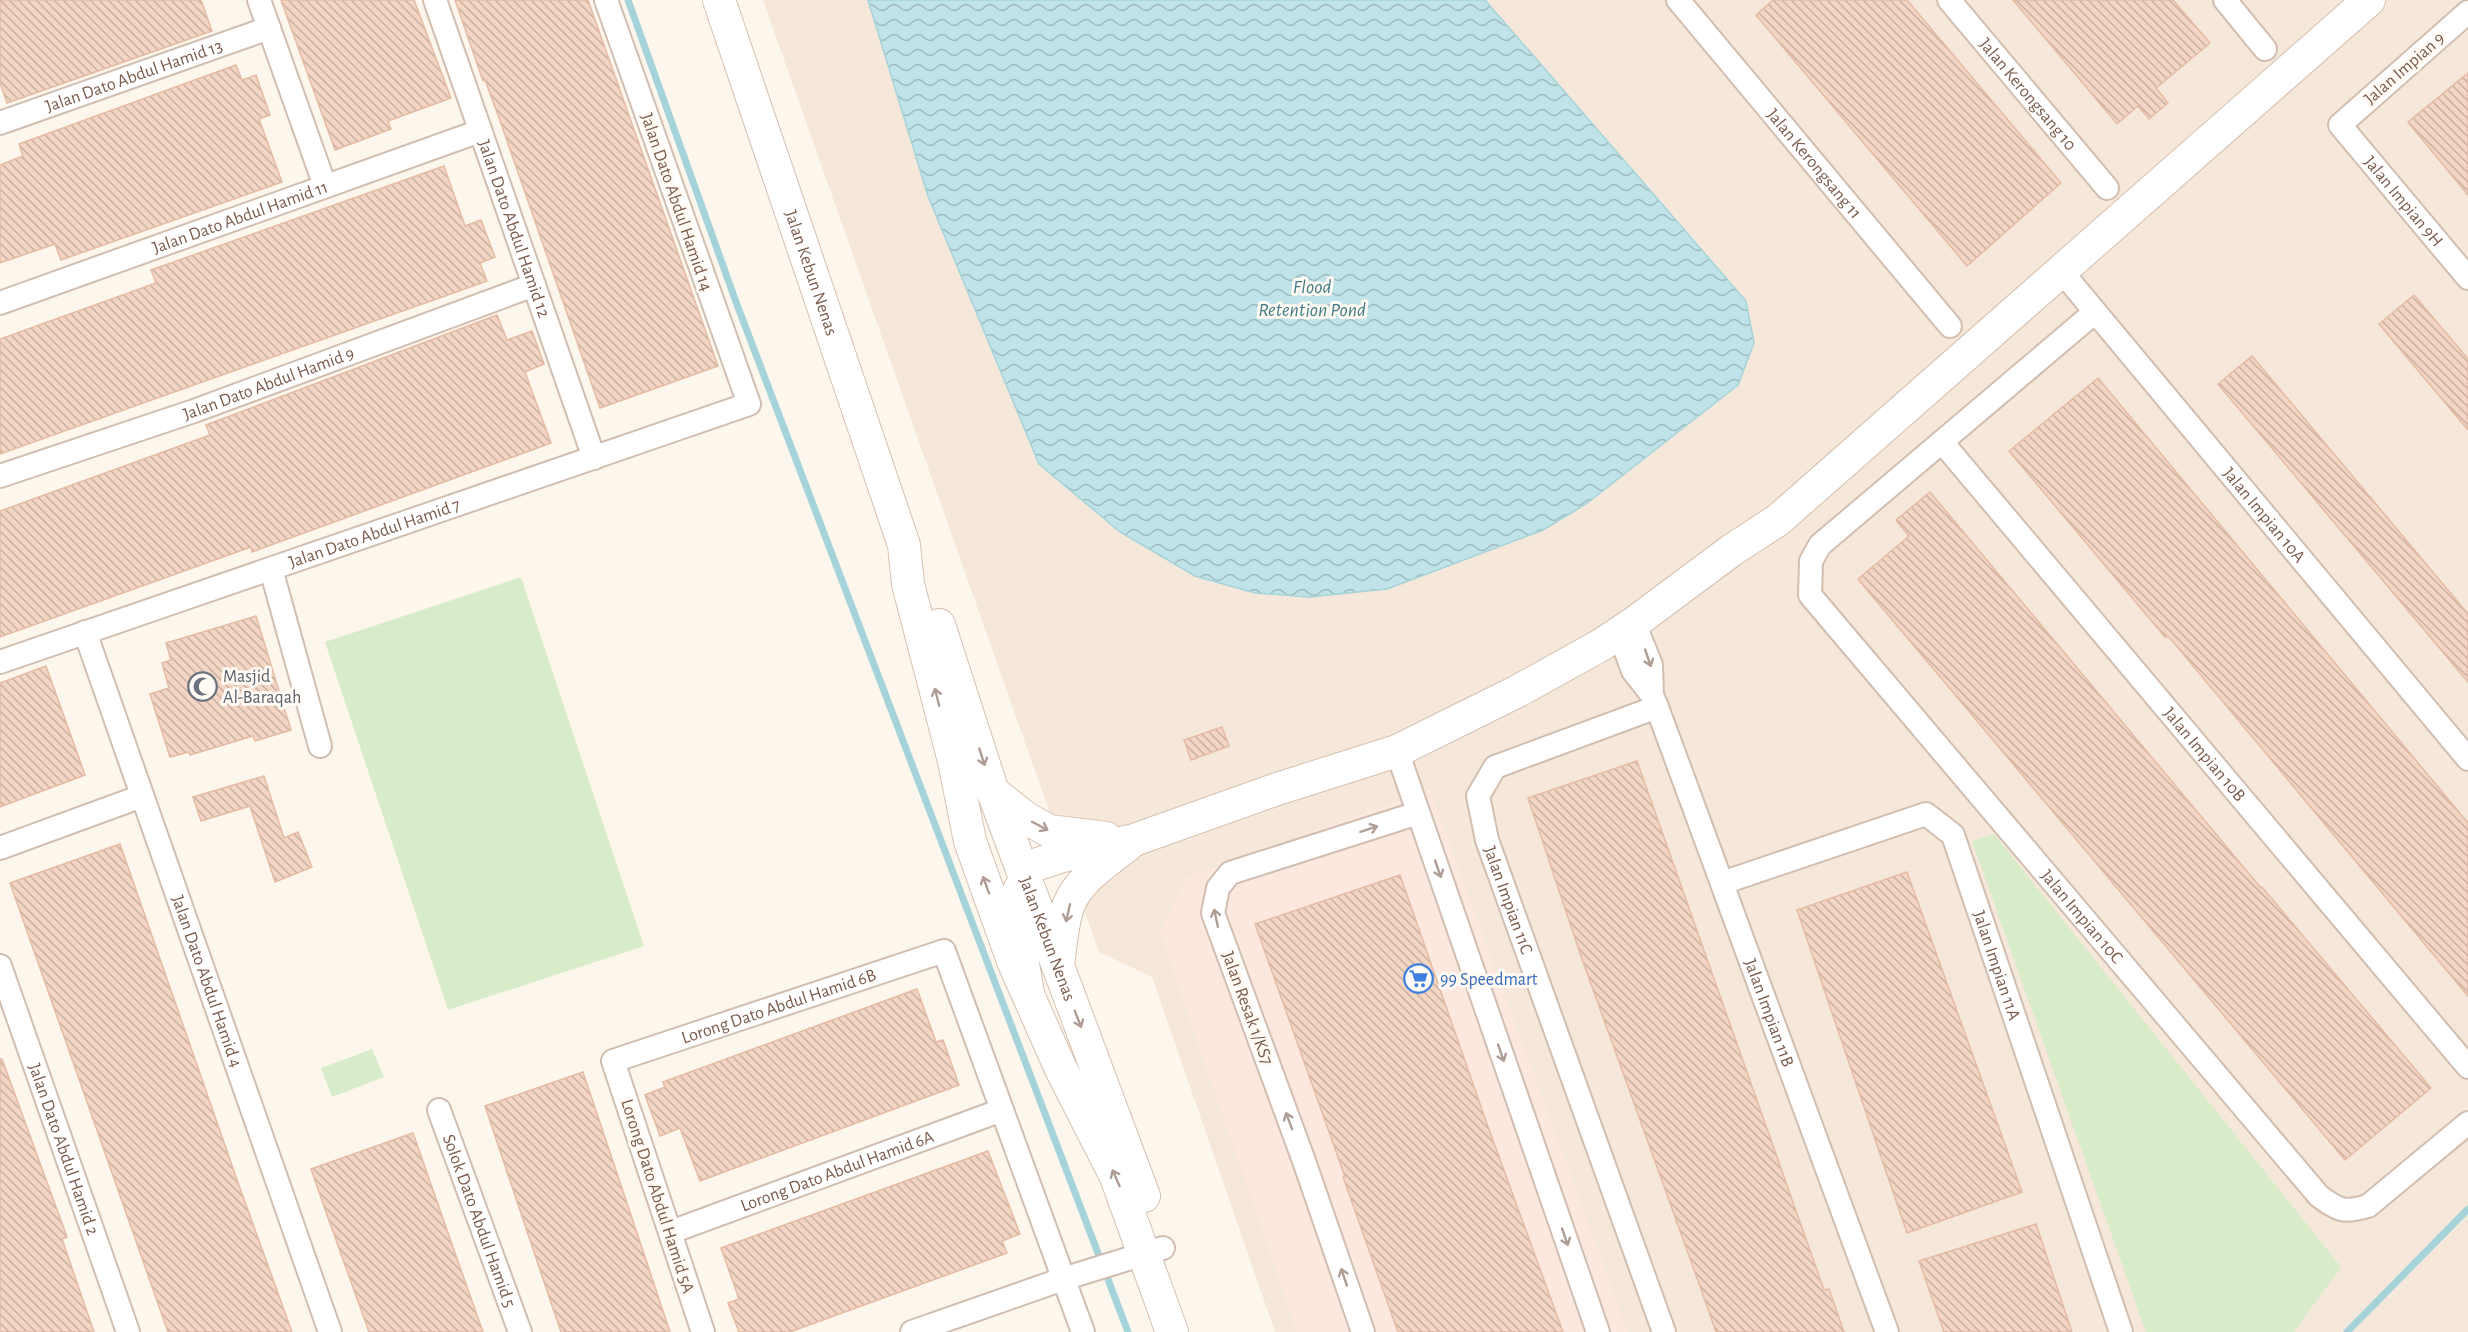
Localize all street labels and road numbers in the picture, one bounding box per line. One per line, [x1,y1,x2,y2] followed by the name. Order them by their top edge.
[2361,29,2448,108] street label: Jalan Impian 9
[1975,35,2079,154] street label: Jalan Kerongsang 10
[43,37,225,116] street label: Jalan Dato Abdul Hamid 13
[1763,106,1864,223] street label: Jalan Kerongsang 11
[637,111,715,294] street label: Jalan Dato Abdul Hamid 14
[474,138,553,320] street label: Jalan Dato Abdul Hamid 12
[2360,153,2446,251] street label: Jalan Impian 9H
[150,178,330,258] street label: Jalan Dato Abdul Hamid 11
[781,208,840,338] street label: Jalan Kebun Nenas
[181,344,357,424] street label: Jalan Dato Abdul Hamid 9
[2219,464,2309,567] street label: Jalan Impian 10A
[287,496,463,572] street label: Jalan Dato Abdul Hamid 7
[2159,704,2248,805] street label: Jalan Impian 10B
[1480,844,1535,957] street label: Jalan Impian 11C
[2037,867,2126,967] street label: Jalan Impian 10C
[1015,874,1078,1004] street label: Jalan Kebun Nenas
[168,893,245,1070] street label: Jalan Dato Abdul Hamid 4
[1969,909,2023,1023] street label: Jalan Impian 11A
[1218,949,1276,1068] street label: Jalan Resak 1/KS7
[1740,957,1797,1069] street label: Jalan Impian 11B
[679,966,878,1048] street label: Lorong Dato Abdul Hamid 6B
[25,1061,101,1238] street label: Jalan Dato Abdul Hamid 2
[617,1097,697,1296] street label: Lorong Dato Abdul Hamid 5A
[738,1128,937,1216] street label: Lorong Dato Abdul Hamid 6A
[439,1132,518,1310] street label: Solok Dato Abdul Hamid 5

